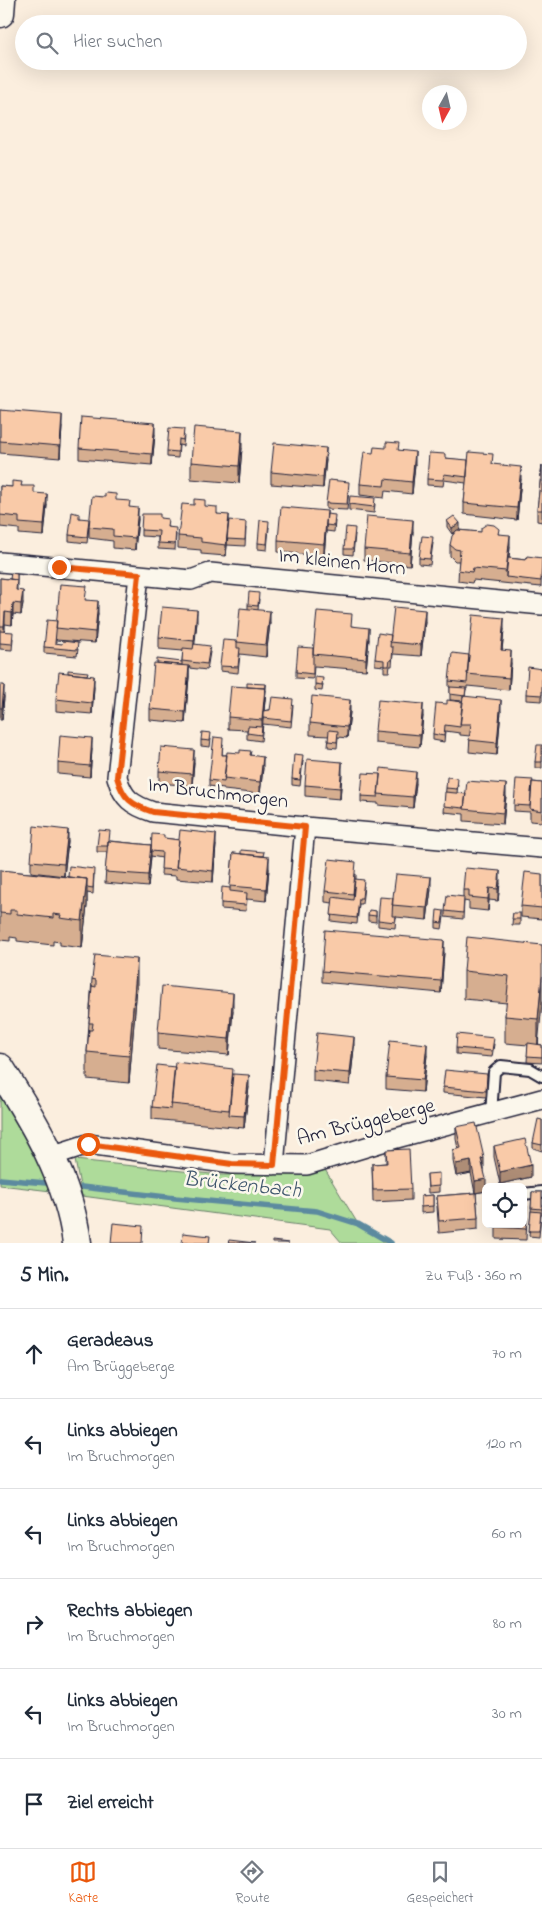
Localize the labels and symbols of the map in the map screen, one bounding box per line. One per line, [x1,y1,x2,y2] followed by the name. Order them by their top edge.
[422,85,467,130] north arrow
[277,541,407,585] street label: Im kleinen Horn
[48,556,71,579] route end
[146,771,290,819] street label: Im Bruchmorgen
[294,1091,439,1157] street label: Am Brüggeberge
[77,1133,100,1156] route start
[182,1164,303,1208] water label: Brückenbach

